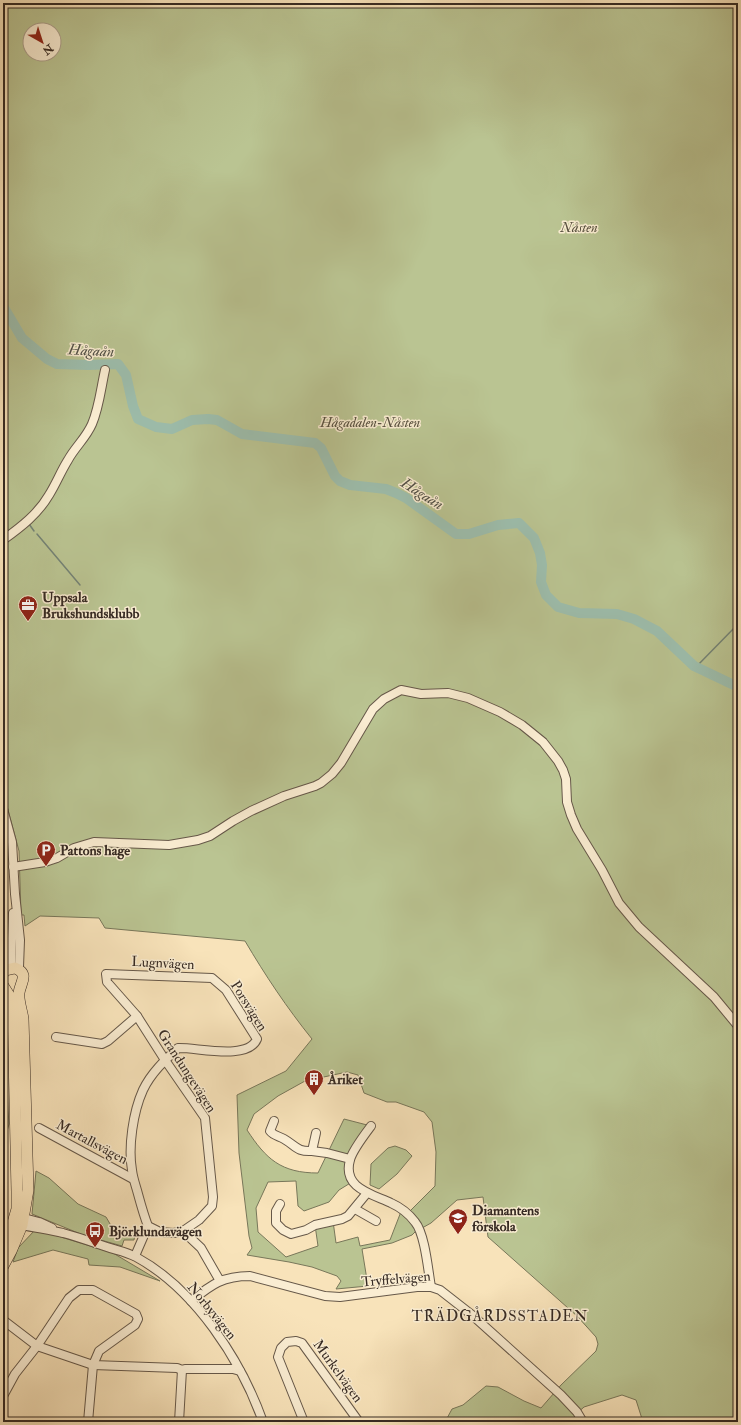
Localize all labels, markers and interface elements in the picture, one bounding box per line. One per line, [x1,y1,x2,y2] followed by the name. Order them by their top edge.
[22,22,62,62] north arrow
[39,41,57,58] text: N
[559,219,598,236] park label: Nåsten
[66,340,115,362] water label: Hågaån
[319,414,420,431] park label: Hågadalen-Nåsten
[397,473,447,514] water label: Hågaån
[42,589,140,622] place label: Uppsala Brukshundsklubb
[17,594,39,622] office icon: Uppsala Brukshundsklubb
[35,839,57,867] parking icon: Pattons hage
[60,842,130,860] place label: Pattons hage
[131,953,195,973] street label: Lugnvägen
[227,978,271,1034] street label: Porsvägen
[154,1026,220,1116] street label: Grandungevägen
[303,1068,325,1096] building icon: Åriket
[327,1071,363,1088] place label: Åriket
[53,1116,131,1168] street label: Martallsvägen
[472,1202,539,1235] place label: Diamantens förskola
[447,1207,469,1235] school or university icon: Diamantens förskola
[84,1220,106,1248] bus stop icon: Björklundavägen
[109,1223,203,1241] place label: Björklundavägen
[361,1268,431,1291] street label: Tryffelvägen
[183,1279,240,1344] street label: Norbyvägen
[412,1306,588,1326] district label: TRÄDGÅRDSSTADEN
[310,1336,366,1406] street label: Murkelvägen

